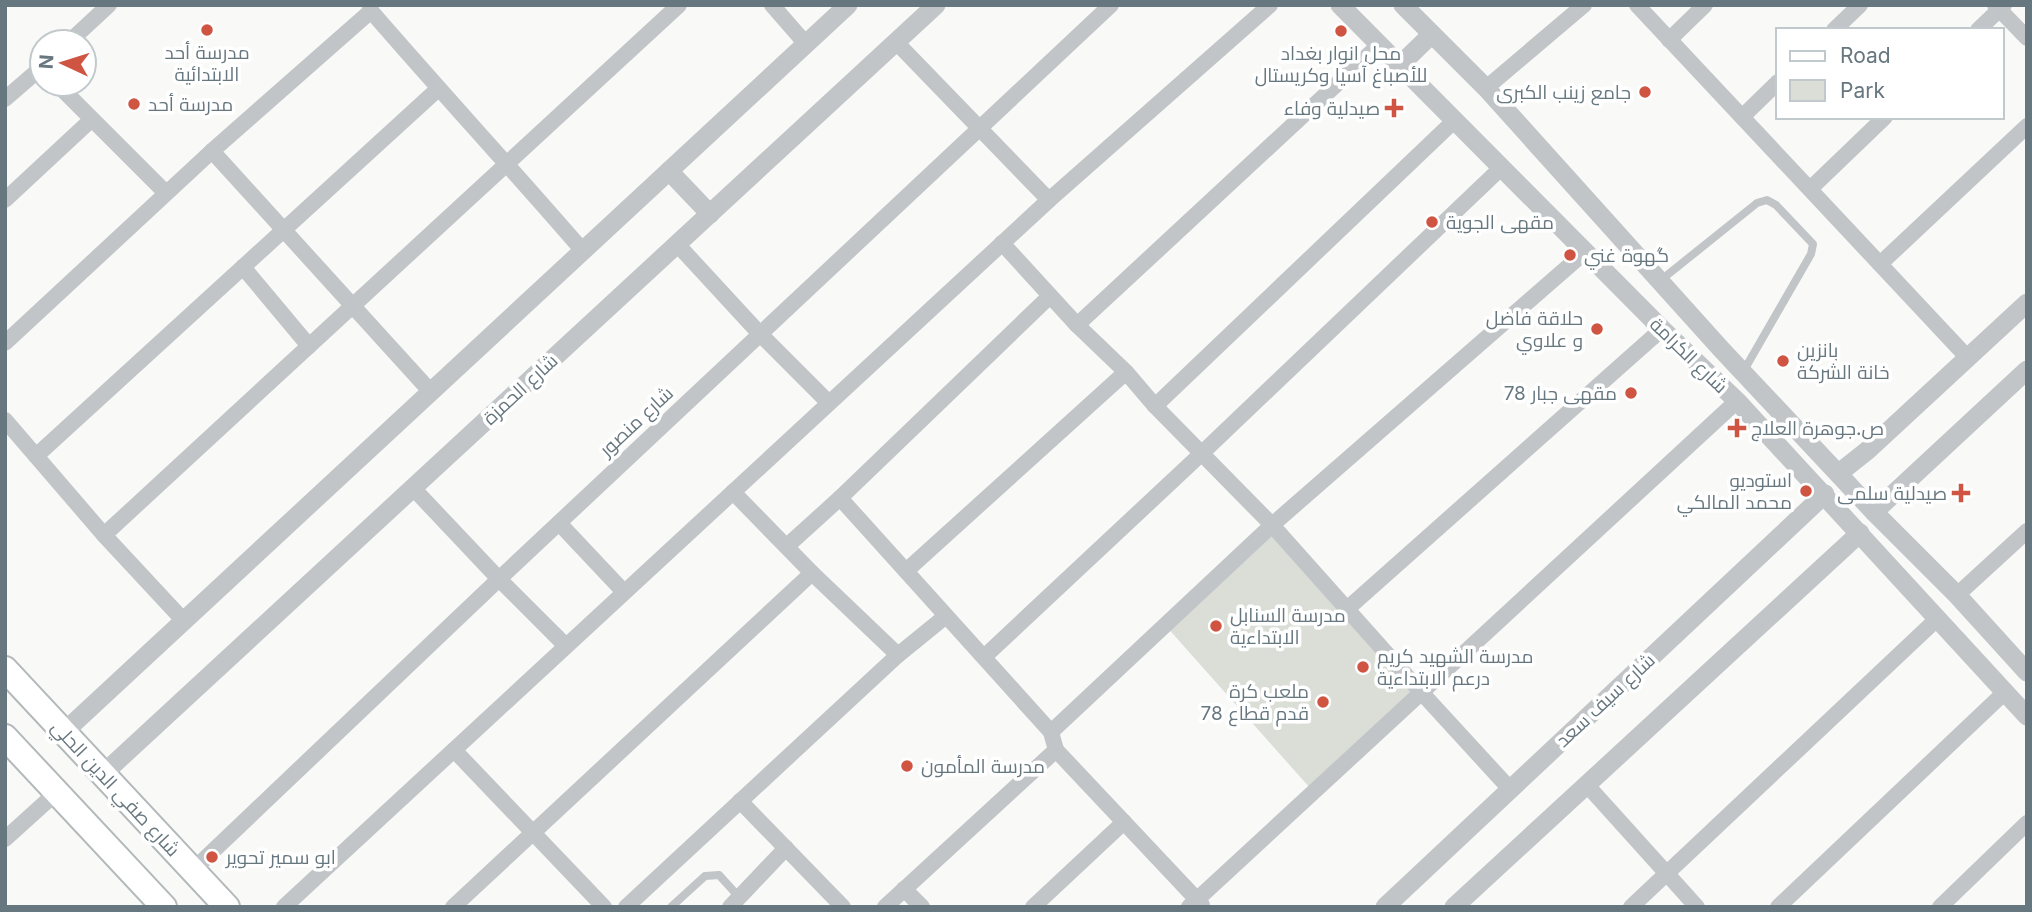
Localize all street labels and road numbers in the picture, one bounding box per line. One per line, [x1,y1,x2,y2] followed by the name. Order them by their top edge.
[1644,313,1732,399] street label: شارع الكرامة
[478,349,564,431] street label: شارع الحمزة
[594,382,679,463] street label: شارع منصور
[1551,649,1661,753] street label: شارع سيف سعد
[44,715,185,863] street label: شارع صفي الدين الحلي

